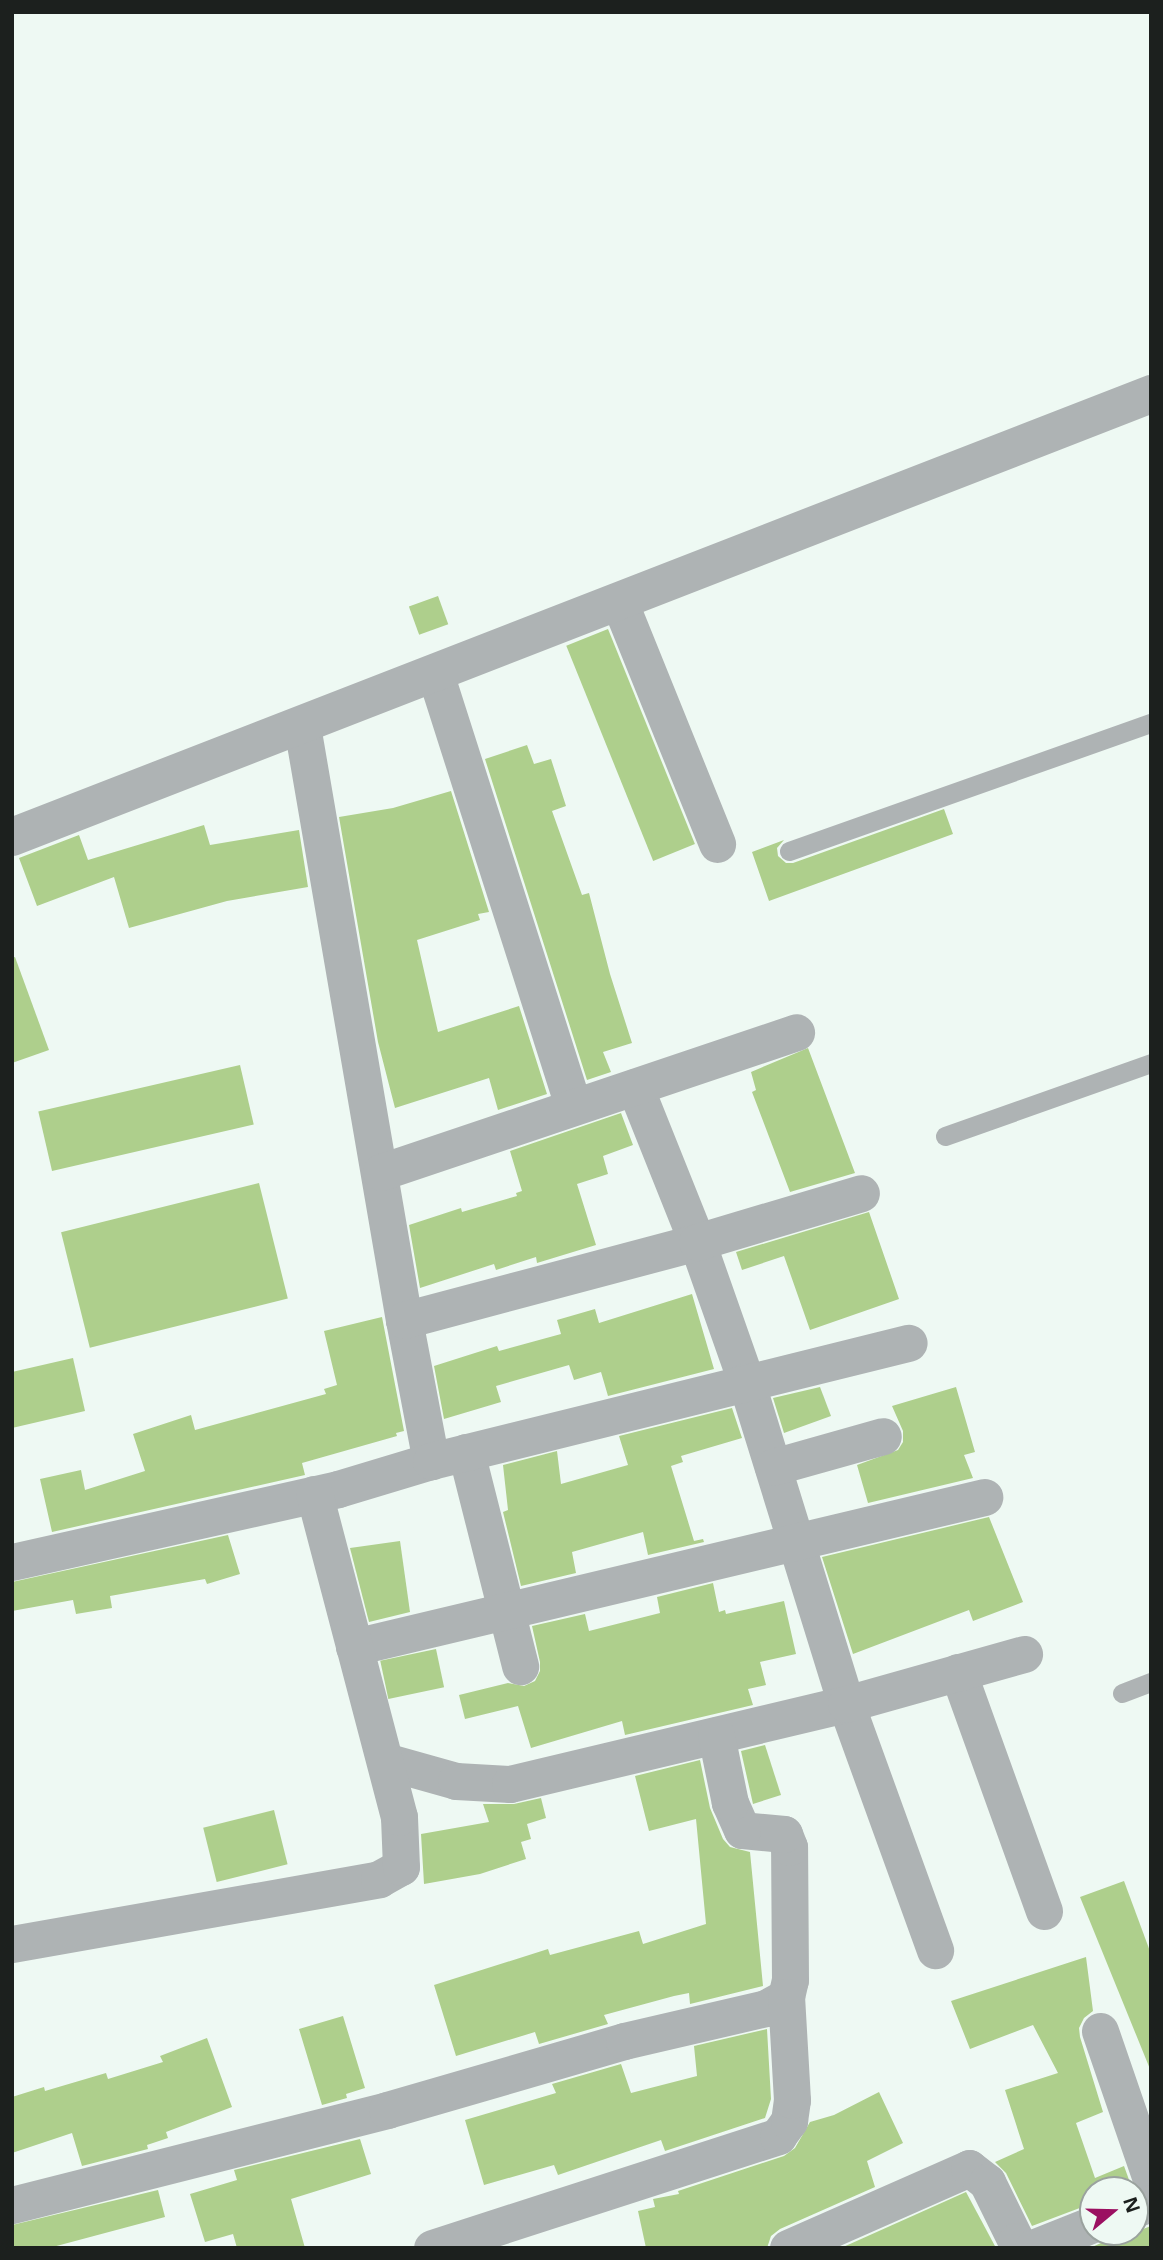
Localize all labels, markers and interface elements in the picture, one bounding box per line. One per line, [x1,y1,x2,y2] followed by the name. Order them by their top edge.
[1079,2176,1149,2246] north arrow
[1117,2193,1147,2216] text: N

